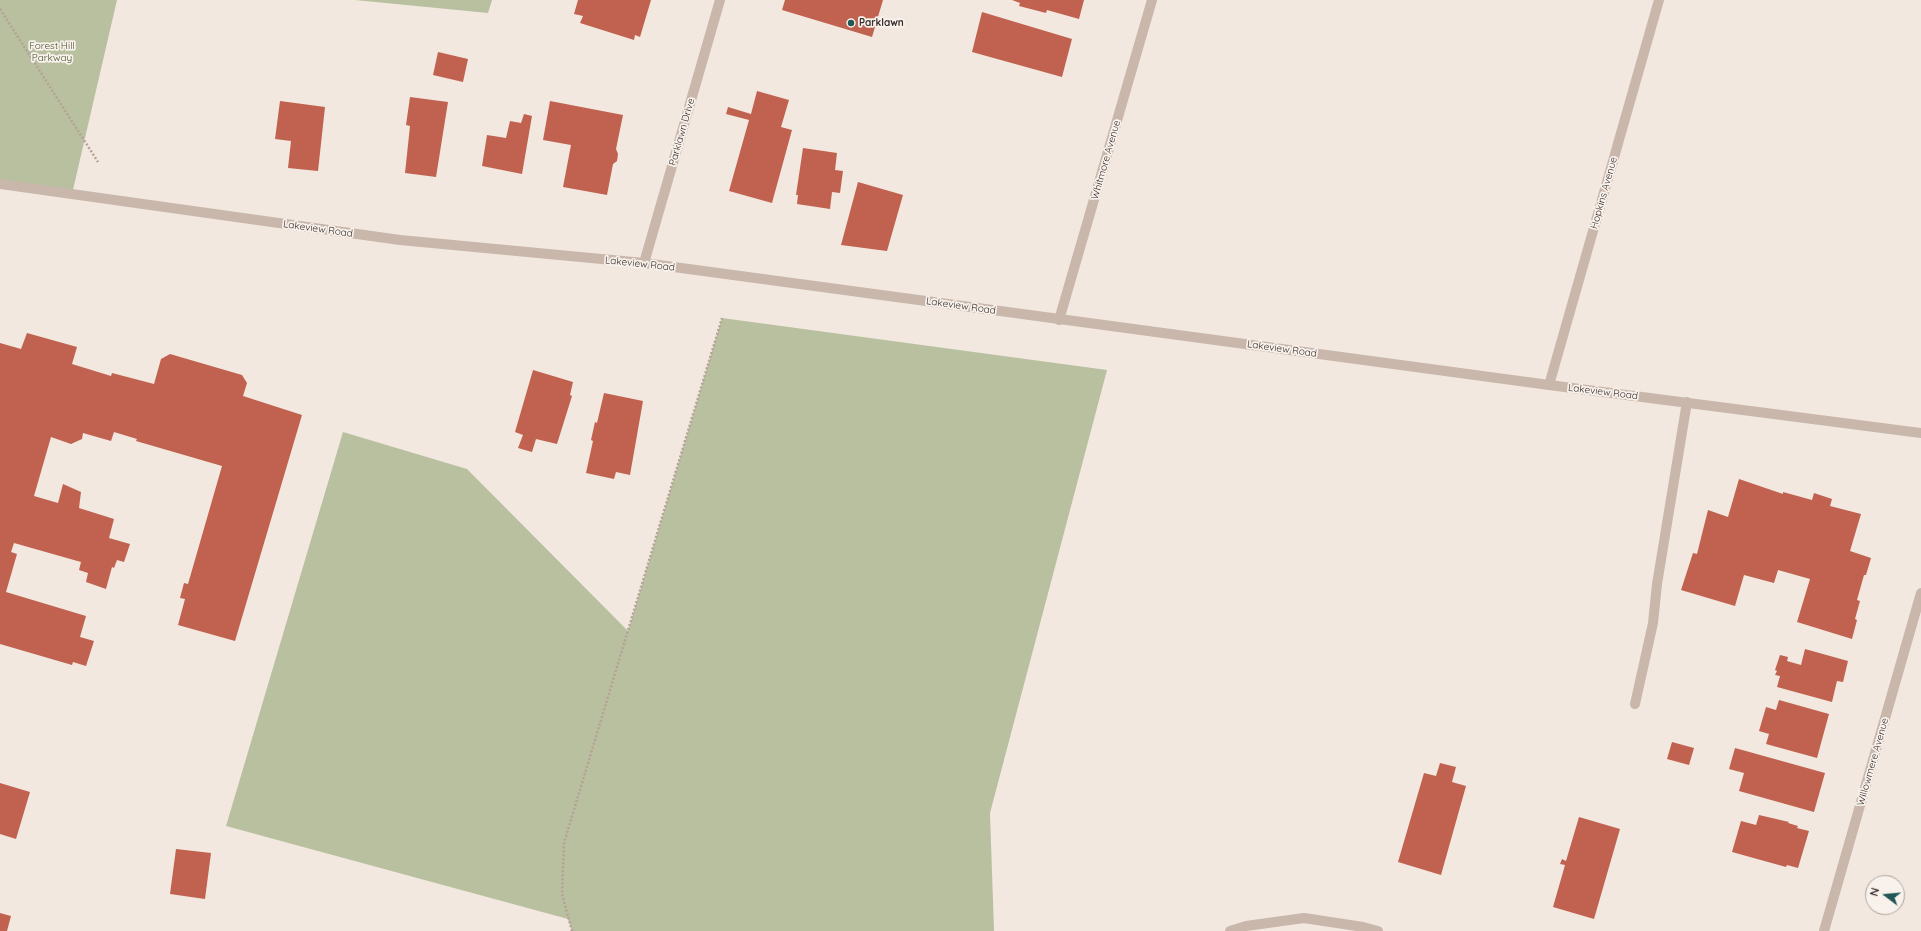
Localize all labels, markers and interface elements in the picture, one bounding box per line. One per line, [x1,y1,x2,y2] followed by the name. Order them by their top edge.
[859,17,904,29] place label: Parklawn
[846,18,856,28] marker: Parklawn
[29,40,75,64] park label: Forest Hill Parkway
[667,97,697,167] street label: Parklawn Drive
[1089,119,1123,201] street label: Whitmore Avenue
[1588,156,1620,230] street label: Hopkins Avenue
[282,218,354,240] street label: Lakeview Road
[604,254,676,274] street label: Lakeview Road
[925,295,997,317] street label: Lakeview Road
[1246,338,1318,360] street label: Lakeview Road
[1567,382,1639,402] street label: Lakeview Road
[1855,717,1891,807] street label: Willowmere Avenue
[1865,875,1905,915] north arrow
[1867,886,1882,898] text: N

